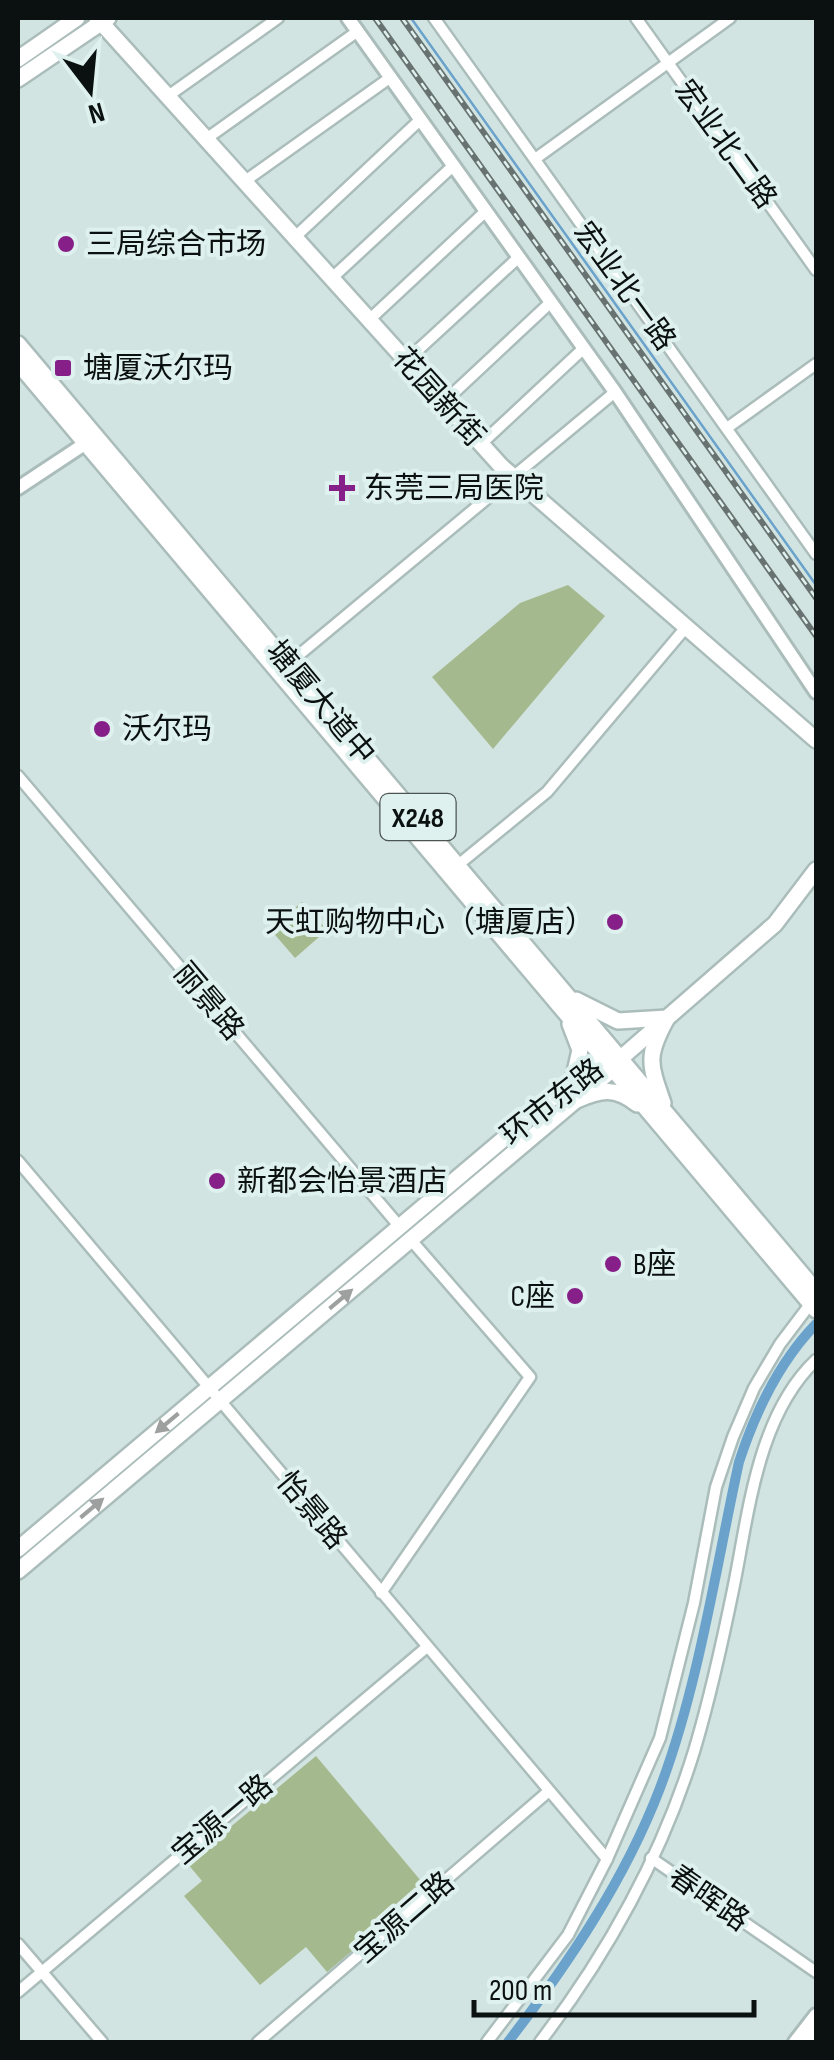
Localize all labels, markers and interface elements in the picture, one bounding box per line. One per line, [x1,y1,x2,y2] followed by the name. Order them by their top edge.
[40,40,140,140] north arrow
[667,73,784,216] street label: 宏业北二路
[85,95,108,131] text: N
[566,215,683,358] street label: 宏业北一路
[86,227,266,263] place label: 三局综合市场
[55,233,77,255] marker: 三局综合市场
[385,341,492,454] street label: 花园新街
[83,351,233,387] place label: 塘厦沃尔玛
[52,357,74,379] marker: 塘厦沃尔玛
[364,471,544,507] place label: 东莞三局医院
[329,475,355,501] marker: 东莞三局医院
[258,634,382,772] street label: 塘厦大道中
[122,712,212,748] place label: 沃尔玛
[91,718,113,740] marker: 沃尔玛
[380,794,456,840] road number: X248
[265,905,595,941] place label: 天虹购物中心（塘厦店）
[604,911,626,933] marker: 天虹购物中心（塘厦店）
[166,956,251,1048] street label: 丽景路
[494,1052,611,1154] street label: 环市东路
[237,1164,447,1200] place label: 新都会怡景酒店
[206,1170,228,1192] marker: 新都会怡景酒店
[633,1247,676,1283] place label: B座
[602,1253,624,1275] marker: B座
[510,1279,555,1315] place label: C座
[564,1285,586,1307] marker: C座
[328,1288,353,1310] one-way arrow
[155,1411,180,1433] one-way arrow
[269,1465,354,1557] street label: 怡景路
[79,1497,104,1519] one-way arrow
[165,1767,280,1872] street label: 宝源一路
[661,1858,756,1939] street label: 春晖路
[348,1865,462,1971] street label: 宝源二路
[474,1955,754,2017] scale bar
[489,1973,552,2009] text: 200 m

